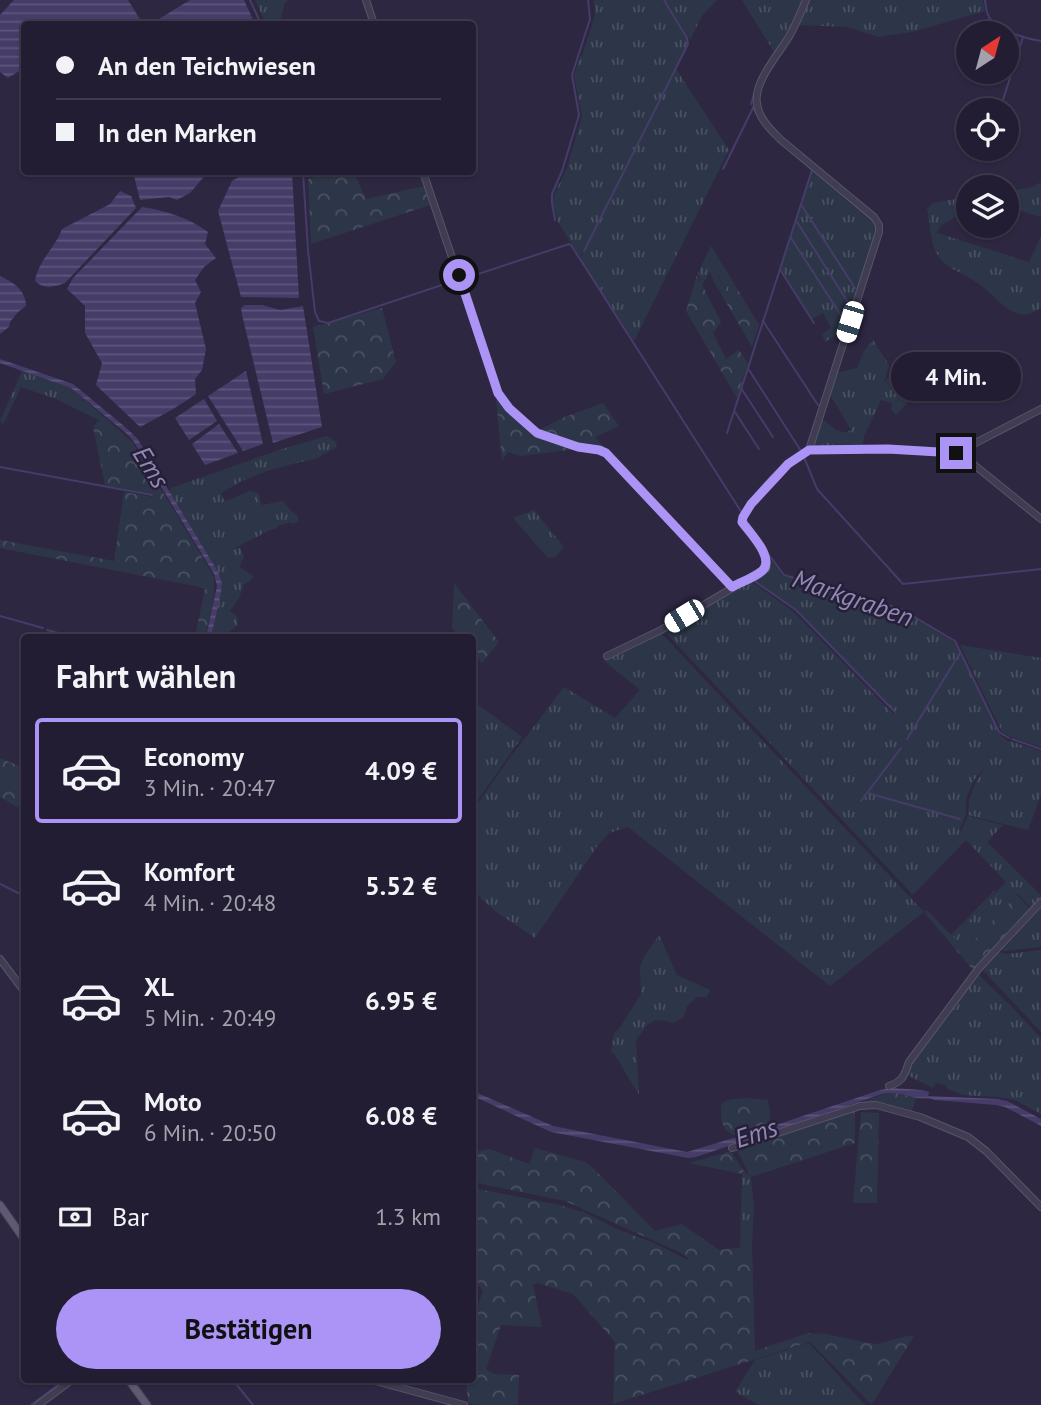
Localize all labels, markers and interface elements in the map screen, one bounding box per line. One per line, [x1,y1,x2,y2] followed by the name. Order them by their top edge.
[956,21,1018,84] north arrow
[956,21,1019,238] map controls
[98,49,316,82] text: An den Teichwiesen
[956,98,1019,161] button: locate
[98,116,257,149] text: In den Marken
[956,175,1019,238] button: layers
[443,259,475,291] route start
[834,299,867,345] car
[891,351,1021,400] callout: 4 Min.
[925,362,987,391] text: 4 Min.
[940,437,972,469] route end
[126,440,177,494] water label: Ems
[789,562,918,634] water label: Markgraben
[661,596,708,636] car
[56,655,236,697] text: Fahrt wählen
[60,739,123,802] icon: car
[144,740,244,773] text: Economy
[365,754,437,787] text: 4.09 €
[144,773,276,802] text: 3 Min. · 20:47
[60,854,123,917] icon: car
[144,855,235,888] text: Komfort
[365,869,437,902] text: 5.52 €
[144,888,276,917] text: 4 Min. · 20:48
[60,969,123,1032] icon: car
[144,970,174,1003] text: XL
[365,984,437,1017] text: 6.95 €
[144,1003,276,1032] text: 5 Min. · 20:49
[60,1084,123,1147] icon: car
[144,1085,202,1118] text: Moto
[365,1099,437,1132] text: 6.08 €
[730,1110,782,1155] water label: Ems
[144,1118,276,1147] text: 6 Min. · 20:50
[56,1198,94,1236] icon: cash
[112,1200,149,1233] text: Bar
[375,1202,441,1231] text: 1.3 km
[56,1289,441,1369] button: Bestätigen

